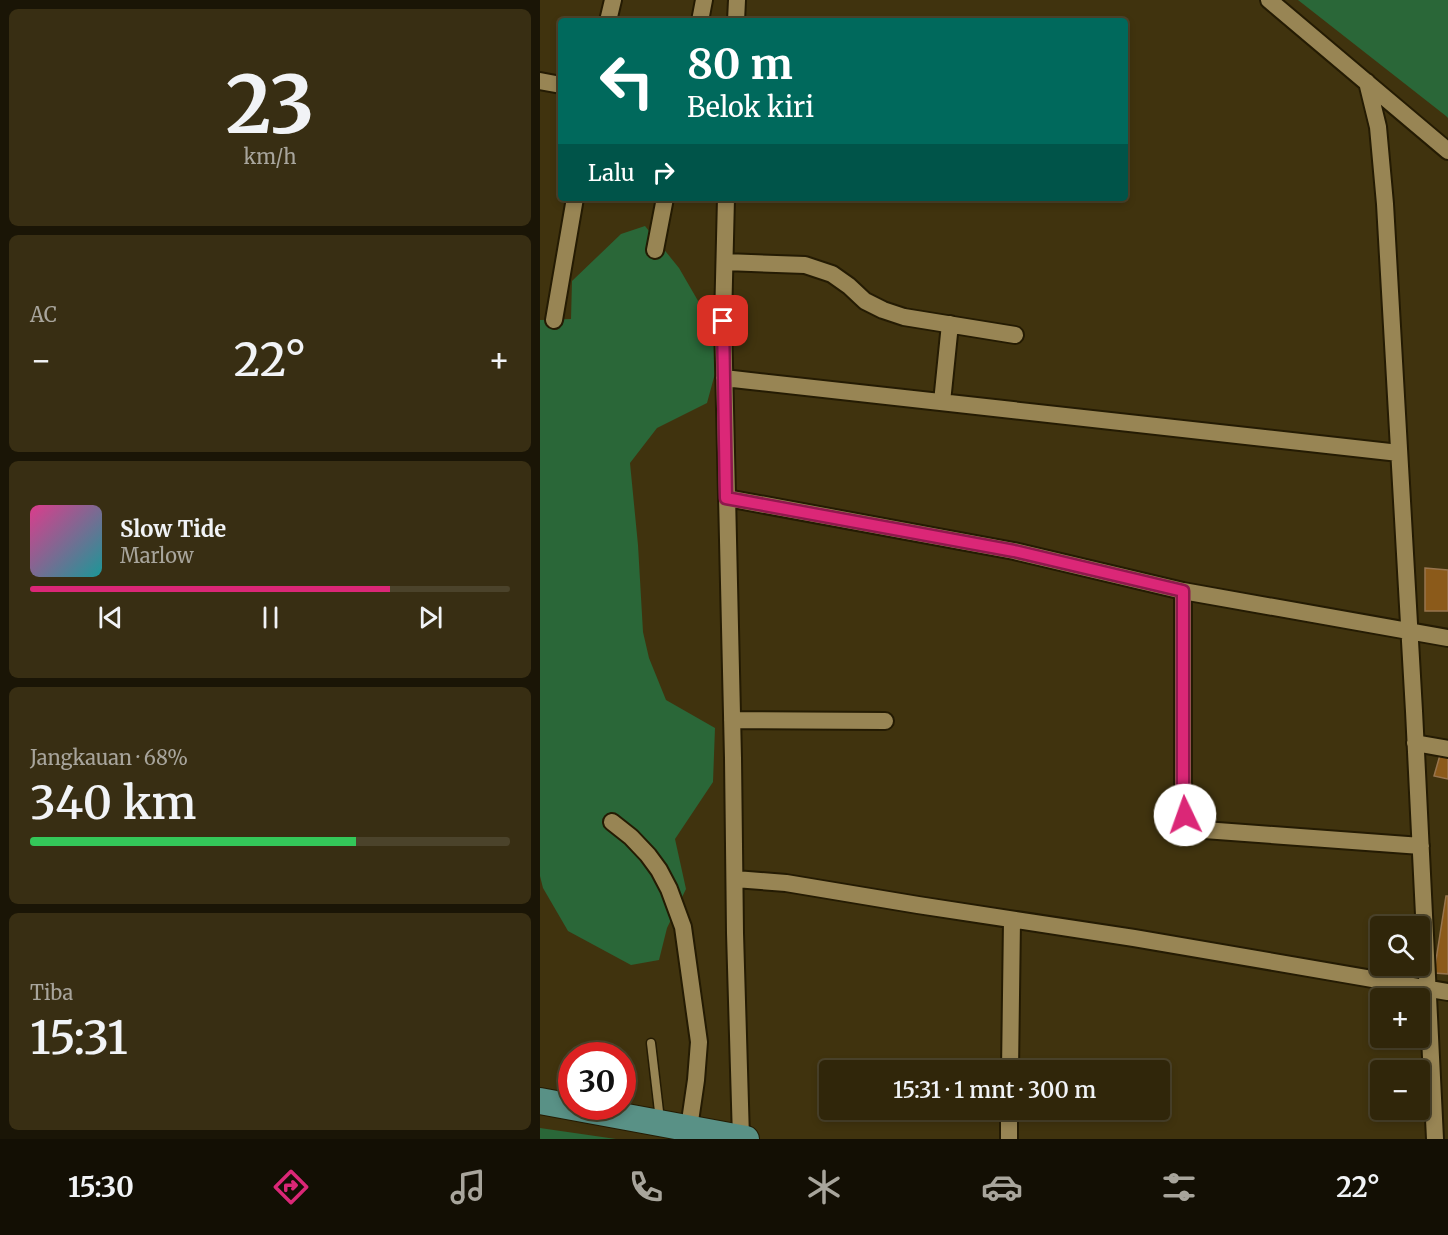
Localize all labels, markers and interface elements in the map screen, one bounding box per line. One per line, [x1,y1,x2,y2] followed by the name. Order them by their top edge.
[687,38,793,90] text: 80 m
[588,42,666,120] icon: left
[226,56,314,154] text: 23
[687,90,814,124] text: Belok kiri
[244,144,296,169] text: km/h
[647,156,680,189] icon: right
[588,159,635,187] text: Lalu
[697,295,748,346] pin
[30,302,57,327] text: AC
[706,304,739,337] icon: arrive
[234,332,306,388] text: 22°
[30,340,52,381] text: −
[488,340,510,381] text: +
[120,515,226,543] text: Slow Tide
[120,543,194,568] text: Marlow
[94,601,127,634] icon: previous
[254,601,287,634] icon: pause
[414,601,447,634] icon: next
[30,745,188,770] text: Jangkauan · 68%
[30,775,196,831] text: 340 km
[1153,783,1217,847] position arrow
[1370,916,1430,1120] map controls
[1370,916,1430,976] button: search
[30,980,73,1005] text: Tiba
[1370,988,1430,1048] button: +
[30,1010,128,1066] text: 15:31
[558,1042,636,1120] speed limit sign: 30
[1370,1060,1430,1120] button: −
[893,1076,1096,1104] text: 15:31 · 1 mnt · 300 m
[270,1166,312,1208] icon: directions
[447,1166,489,1208] icon: music
[625,1166,667,1208] icon: phone
[803,1166,845,1208] icon: climate
[981,1166,1023,1208] icon: car
[1158,1166,1200,1208] icon: filters
[68,1170,134,1204] text: 15:30
[1336,1170,1380,1204] text: 22°

